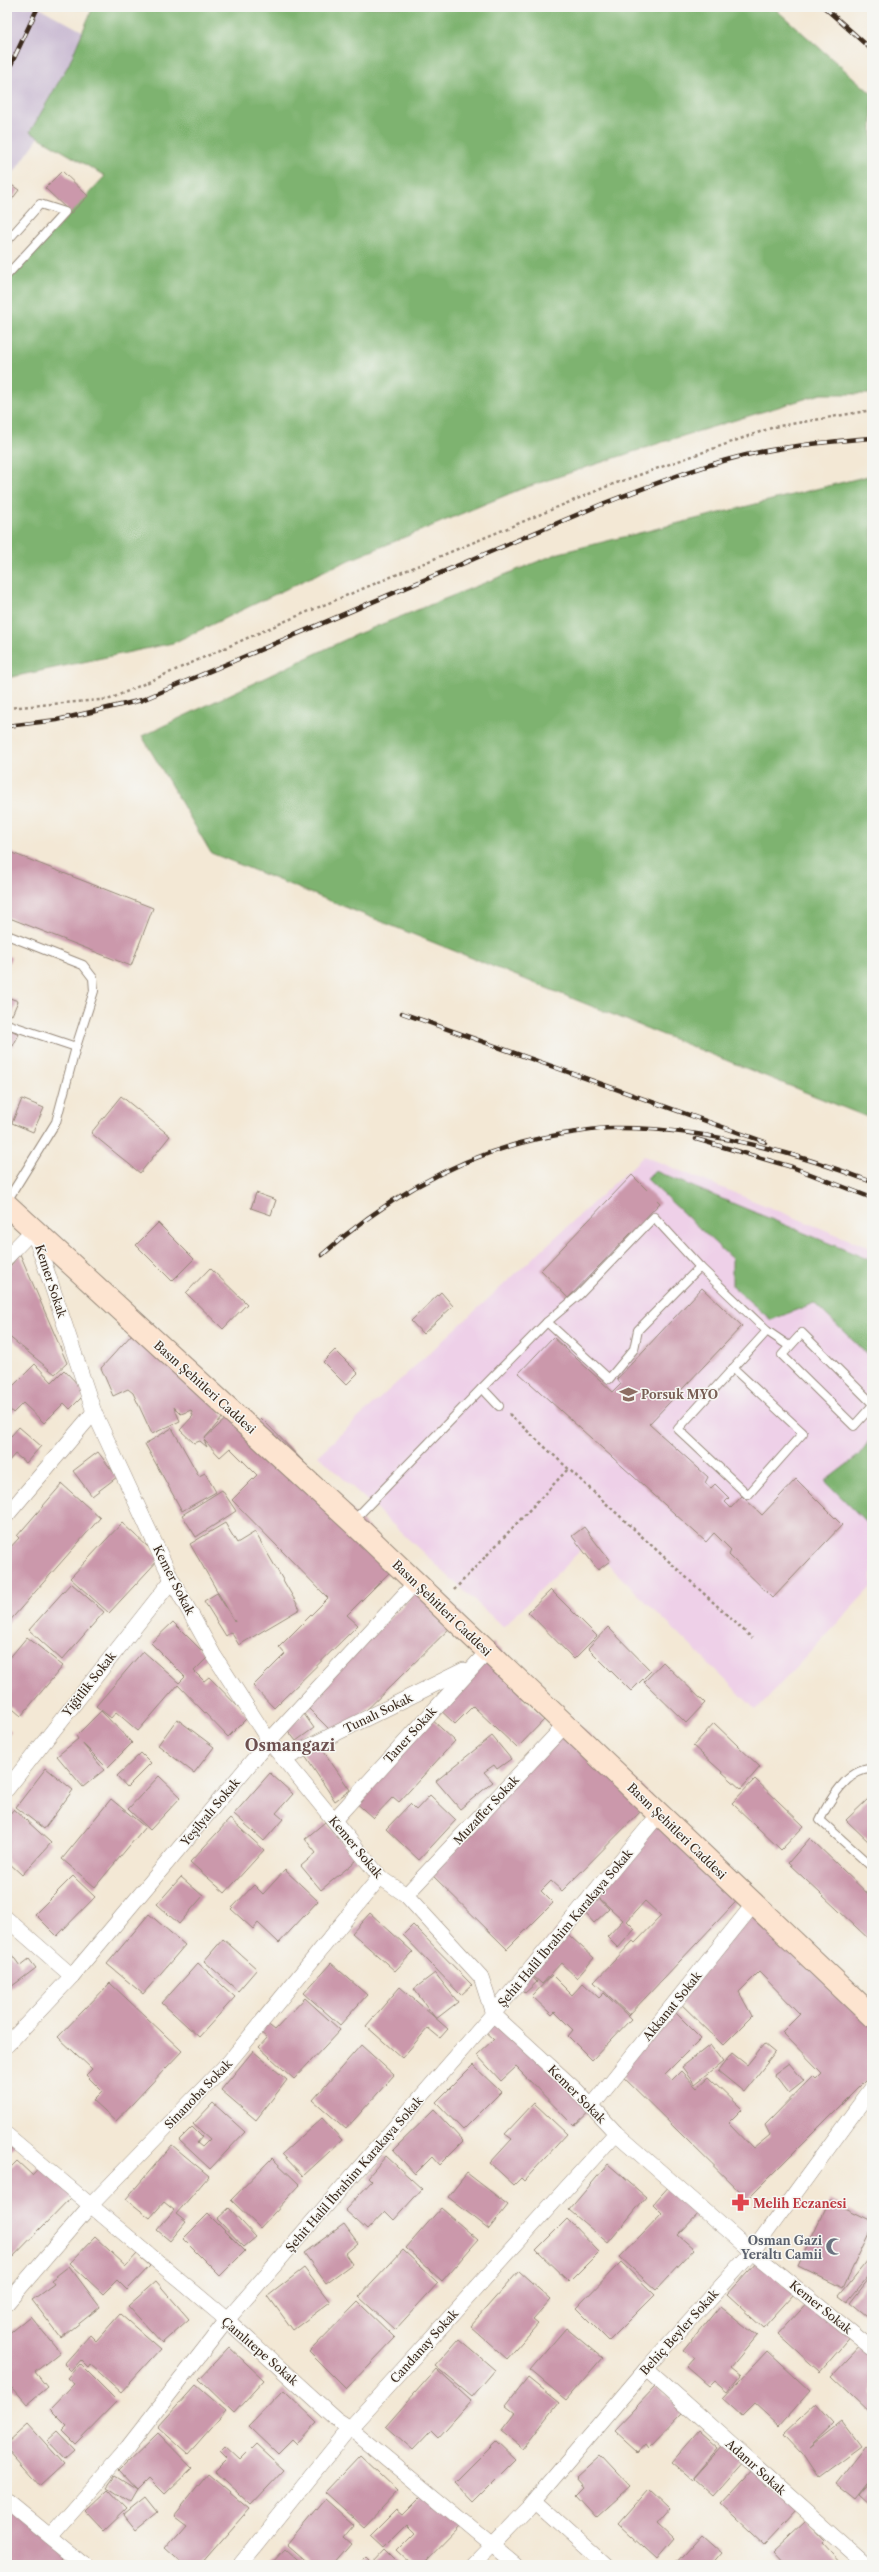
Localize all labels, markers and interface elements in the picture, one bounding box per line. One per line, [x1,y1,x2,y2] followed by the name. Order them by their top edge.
[32,1242,70,1321] street label: Kemer Sokak
[151,1337,259,1437] street label: Basın Şehitleri Caddesi
[618,1384,638,1404] school or university icon: Porsuk MYO
[641,1387,718,1402] place label: Porsuk MYO
[150,1543,198,1618] street label: Kemer Sokak
[389,1557,495,1659] street label: Basın Şehitleri Caddesi
[59,1648,120,1720] street label: Yiğitlik Sokak
[341,1689,416,1736] street label: Tunalı Sokak
[381,1703,440,1766] street label: Taner Sokak
[245,1735,336,1755] district label: Osmangazi
[450,1772,523,1848] street label: Muzaffer Sokak
[177,1774,243,1850] street label: Yeşilyalı Sokak
[624,1780,730,1882] street label: Basın Şehitleri Caddesi
[326,1813,387,1882] street label: Kemer Sokak
[494,1845,636,2010] street label: Şehit Halil İbrahim Karakaya Sokak
[639,1968,705,2044] street label: Akkanat Sokak
[161,2055,236,2132] street label: Sinanoba Sokak
[545,2062,610,2127] street label: Kemer Sokak
[281,2092,426,2255] street label: Şehit Halil İbrahim Karakaya Sokak
[730,2193,750,2213] pharmacy icon: Melih Eczanesi
[753,2196,847,2211] place label: Melih Eczanesi
[740,2233,823,2262] place label: Osman Gazi Yeraltı Camii
[825,2237,845,2257] mosque icon: Osman Gazi Yeraltı Camii
[787,2277,856,2337] street label: Kemer Sokak
[637,2285,722,2378] street label: Behiç Beyler Sokak
[387,2305,462,2386] street label: Candanay Sokak
[219,2314,302,2389] street label: Çamlıtepe Sokak
[722,2435,790,2499] street label: Adanır Sokak

